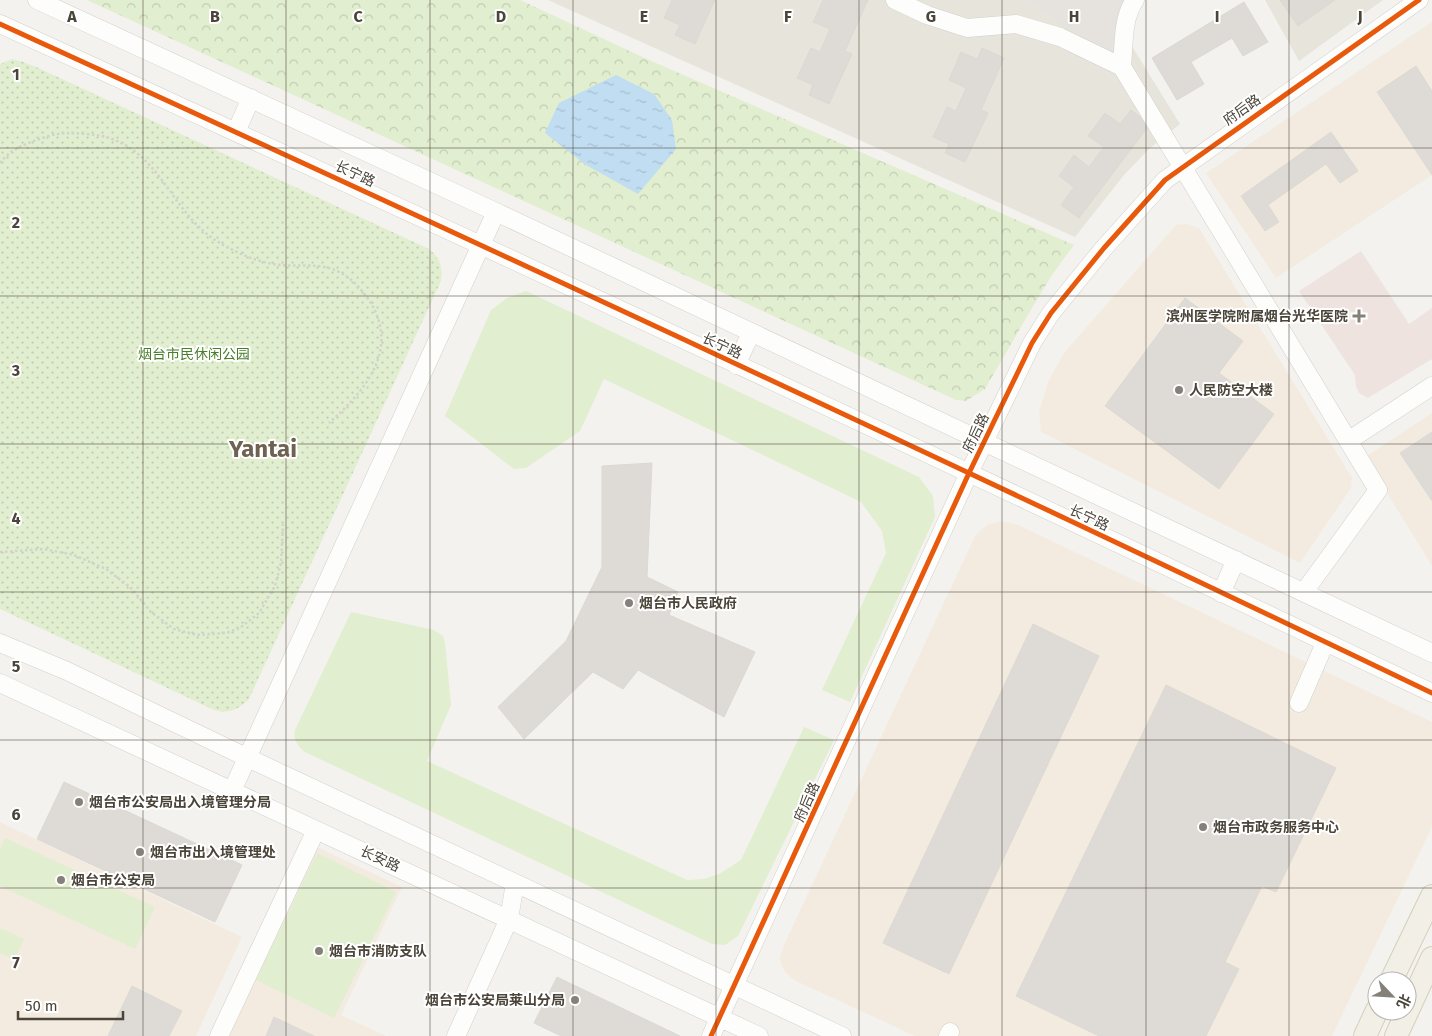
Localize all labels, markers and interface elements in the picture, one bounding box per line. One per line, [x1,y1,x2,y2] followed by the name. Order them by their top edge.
[66,7,77,26] text: A
[210,7,220,26] text: B
[353,7,363,26] text: C
[496,7,506,26] text: D
[640,7,648,26] text: E
[784,7,792,26] text: F
[926,7,936,26] text: G
[1069,7,1079,26] text: H
[1215,7,1219,26] text: I
[1356,7,1363,26] text: J
[12,65,20,84] text: 1
[1220,91,1264,129] street label: 府后路
[332,157,378,191] street label: 长宁路
[12,213,20,232] text: 2
[1166,308,1348,325] place label: 滨州医学院附属烟台光华医院
[1352,309,1366,323] marker: 滨州医学院附属烟台光华医院
[699,329,745,363] street label: 长宁路
[138,346,250,363] park label: 烟台市民休闲公园
[11,361,20,380] text: 3
[1189,382,1273,399] place label: 人民防空大楼
[1173,384,1185,396] marker: 人民防空大楼
[959,410,993,456] street label: 府后路
[228,435,297,463] district label: Yantai
[1066,501,1112,535] street label: 长宁路
[11,509,21,528] text: 4
[639,595,737,612] place label: 烟台市人民政府
[623,597,635,609] marker: 烟台市人民政府
[12,657,21,676] text: 5
[791,779,823,825] street label: 府后路
[89,794,271,811] place label: 烟台市公安局出入境管理分局
[73,796,85,808] marker: 烟台市公安局出入境管理分局
[11,805,21,824] text: 6
[1213,819,1339,836] place label: 烟台市政务服务中心
[1197,821,1209,833] marker: 烟台市政务服务中心
[357,842,403,876] street label: 长安路
[150,844,276,861] place label: 烟台市出入境管理处
[134,846,146,858] marker: 烟台市出入境管理处
[71,872,155,889] place label: 烟台市公安局
[55,874,67,886] marker: 烟台市公安局
[329,943,427,960] place label: 烟台市消防支队
[313,945,325,957] marker: 烟台市消防支队
[12,953,20,972] text: 7
[1367,971,1417,1021] north arrow
[18,988,122,1020] scale bar
[1393,991,1414,1011] text: 北
[425,992,565,1009] place label: 烟台市公安局莱山分局
[569,994,581,1006] marker: 烟台市公安局莱山分局
[25,997,58,1015] text: 50 m

